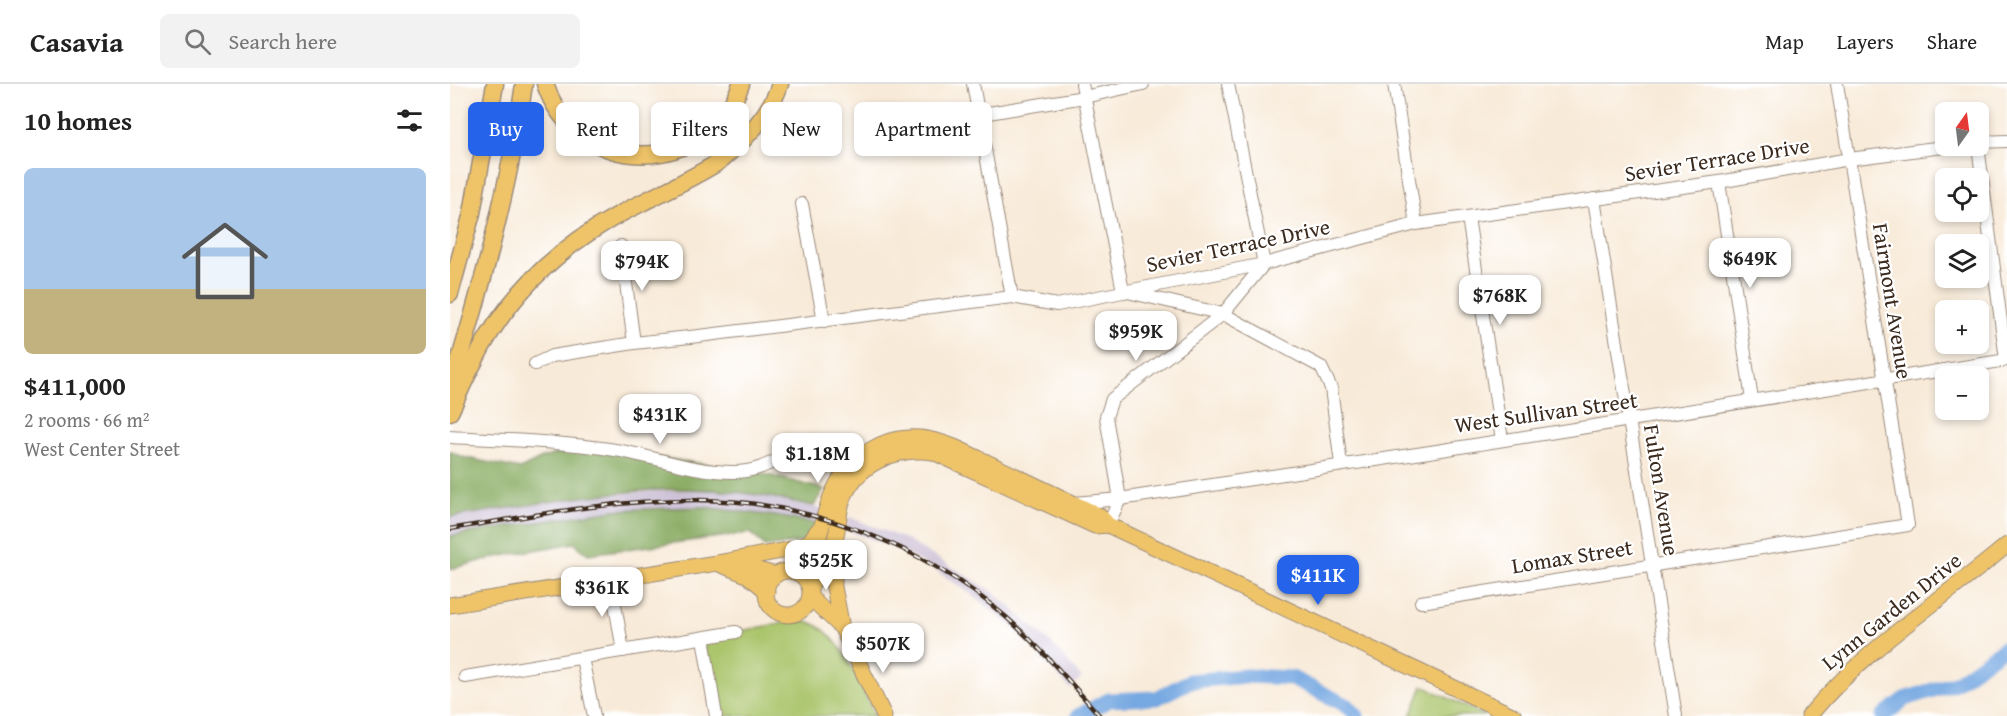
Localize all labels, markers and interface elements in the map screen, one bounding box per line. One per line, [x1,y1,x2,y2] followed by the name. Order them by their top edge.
[160,14,580,68] search box
[30,21,124,62] text: Casavia
[181,25,214,58] icon: search
[229,25,337,57] text: Search here
[1765,26,1804,57] text: Map
[1837,26,1894,57] text: Layers
[1927,26,1977,57] text: Share
[24,101,132,140] text: 10 homes
[468,102,544,156] chip: Buy
[556,102,639,156] chip: Rent
[651,102,749,156] chip: Filters
[761,102,842,156] chip: New
[854,102,992,156] chip: Apartment
[1935,102,1989,156] north arrow
[1935,102,1989,420] map controls
[393,104,426,137] icon: filters
[1622,129,1812,189] street label: Sevier Terrace Drive
[1935,168,1989,222] button: locate
[171,207,279,315] icon: home
[1143,210,1333,280] street label: Sevier Terrace Drive
[1865,221,1921,381] street label: Fairmont Avenue
[1935,234,1989,288] button: layers
[1708,238,1792,289] pin: $649K
[600,241,684,292] pin: $794K
[1723,243,1777,272] text: $649K
[615,246,669,275] text: $794K
[1458,275,1542,326] pin: $768K
[1473,280,1527,309] text: $768K
[1935,300,1989,354] button: +
[1094,311,1178,362] pin: $959K
[1109,316,1163,345] text: $959K
[24,366,126,405] text: $411,000
[1935,366,1989,420] button: −
[1452,383,1640,441] street label: West Sullivan Street
[618,394,702,445] pin: $431K
[633,399,687,428] text: $431K
[24,405,150,434] text: 2 rooms · 66 m²
[1636,422,1688,558] street label: Fulton Avenue
[769,433,867,484] pin: $1.18M
[24,434,180,463] text: West Center Street
[786,438,850,467] text: $1.18M
[1509,531,1635,581] street label: Lomax Street
[784,540,868,591] pin: $525K
[1814,544,1968,678] street label: Lynn Garden Drive
[799,545,853,574] text: $525K
[1276,555,1360,606] pin: $411K
[1291,560,1345,589] text: $411K
[560,567,644,618] pin: $361K
[575,572,629,601] text: $361K
[841,623,925,674] pin: $507K
[856,628,910,657] text: $507K

